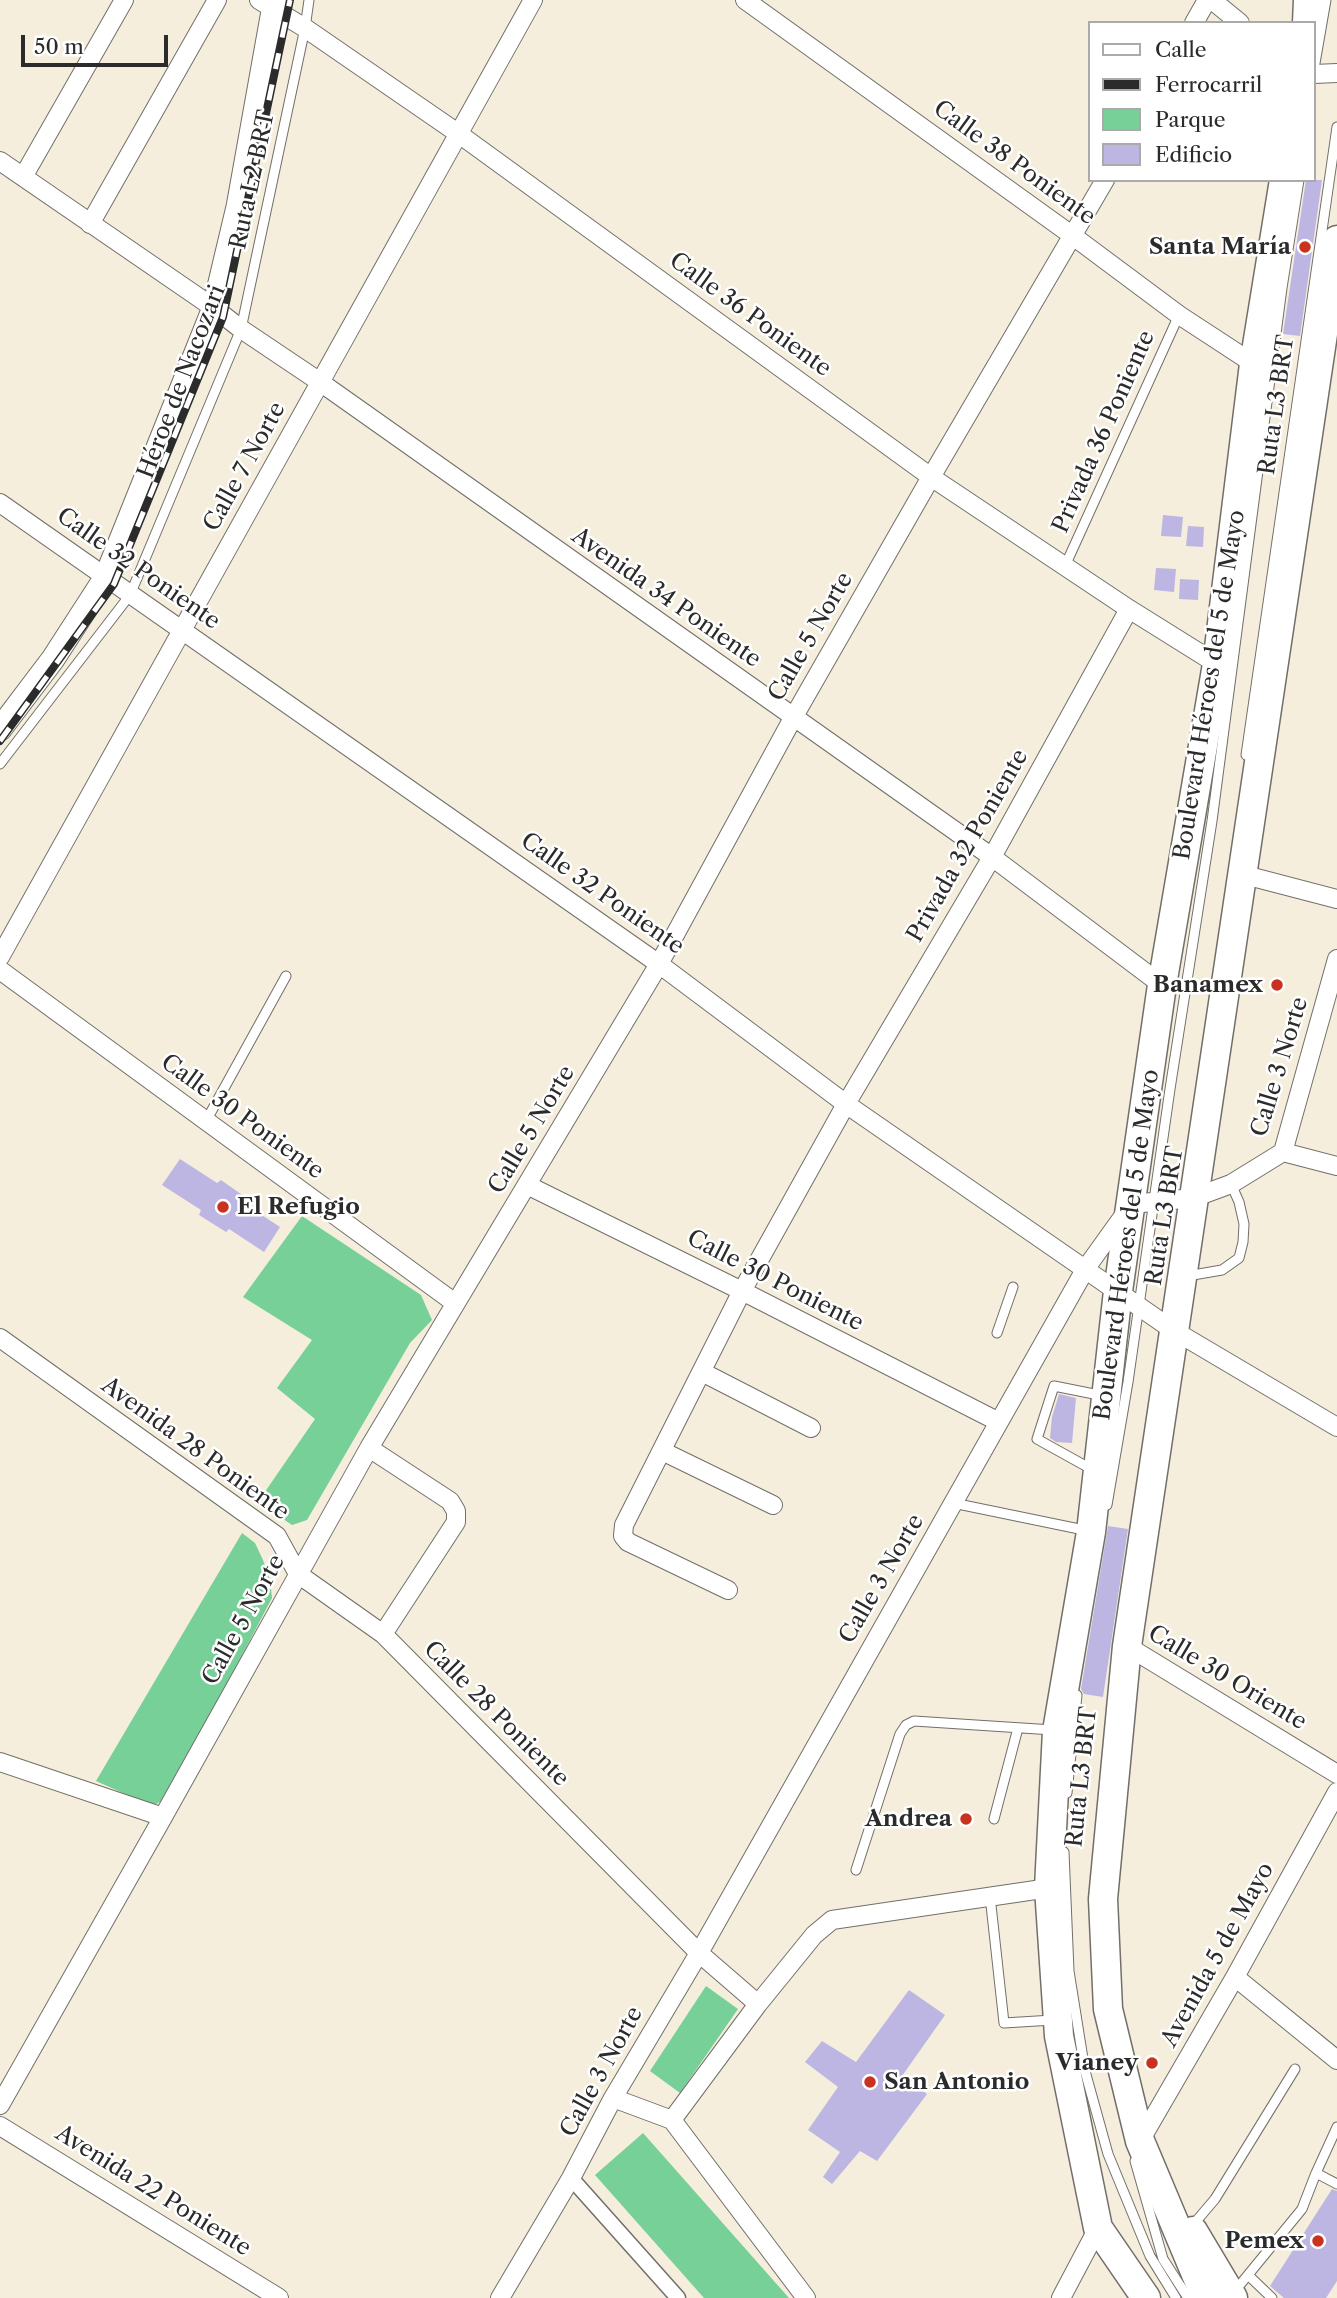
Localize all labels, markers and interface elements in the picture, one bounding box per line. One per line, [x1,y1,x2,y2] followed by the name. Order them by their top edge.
[24,21,172,65] scale bar
[1088,21,1316,182] legend
[34,34,84,59] text: 50 m
[1155,37,1207,62] text: Calle
[1155,72,1262,97] text: Ferrocarril
[928,95,1100,231] street label: Calle 38 Poniente
[1155,107,1226,132] text: Parque
[225,108,281,252] street label: Ruta L2 BRT
[1155,142,1232,167] text: Edificio
[1149,233,1291,261] place label: Santa María
[1297,239,1313,255] marker: Santa María
[664,247,836,383] street label: Calle 36 Poniente
[132,281,232,483] street label: Héroe de Nacozari
[1047,327,1161,537] street label: Privada 36 Poniente
[1254,333,1300,477] street label: Ruta L3 BRT
[198,398,292,536] street label: Calle 7 Norte
[51,502,225,636] street label: Calle 32 Poniente
[1169,508,1251,862] street label: Boulevard Héroes del 5 de Mayo
[566,522,766,674] street label: Avenida 34 Poniente
[763,568,859,706] street label: Calle 5 Norte
[901,745,1035,947] street label: Privada 32 Poniente
[515,827,689,961] street label: Calle 32 Poniente
[1153,971,1263,999] place label: Banamex
[1269,977,1285,993] marker: Banamex
[1246,994,1314,1140] street label: Calle 3 Norte
[155,1049,329,1185] street label: Calle 30 Poniente
[483,1061,581,1199] street label: Calle 5 Norte
[1089,1068,1165,1422] street label: Boulevard Héroes del 5 de Mayo
[1140,1144,1190,1288] street label: Ruta L3 BRT
[237,1193,360,1221] place label: El Refugio
[215,1199,231,1215] marker: El Refugio
[682,1225,868,1337] street label: Calle 30 Poniente
[96,1372,294,1526] street label: Avenida 28 Poniente
[834,1510,930,1648] street label: Calle 3 Norte
[197,1550,291,1690] street label: Calle 5 Norte
[1143,1620,1311,1736] street label: Calle 30 Oriente
[418,1636,574,1792] street label: Calle 28 Poniente
[1061,1706,1103,1848] street label: Ruta L3 BRT
[865,1805,952,1833] place label: Andrea
[958,1811,974,1827] marker: Andrea
[1156,1858,1280,2052] street label: Avenida 5 de Mayo
[555,2002,649,2142] street label: Calle 3 Norte
[1056,2049,1138,2077] place label: Vianey
[1144,2055,1160,2071] marker: Vianey
[884,2068,1029,2096] place label: San Antonio
[862,2074,878,2090] marker: San Antonio
[50,2120,256,2262] street label: Avenida 22 Poniente
[1224,2227,1304,2255] place label: Pemex
[1310,2233,1326,2249] marker: Pemex

